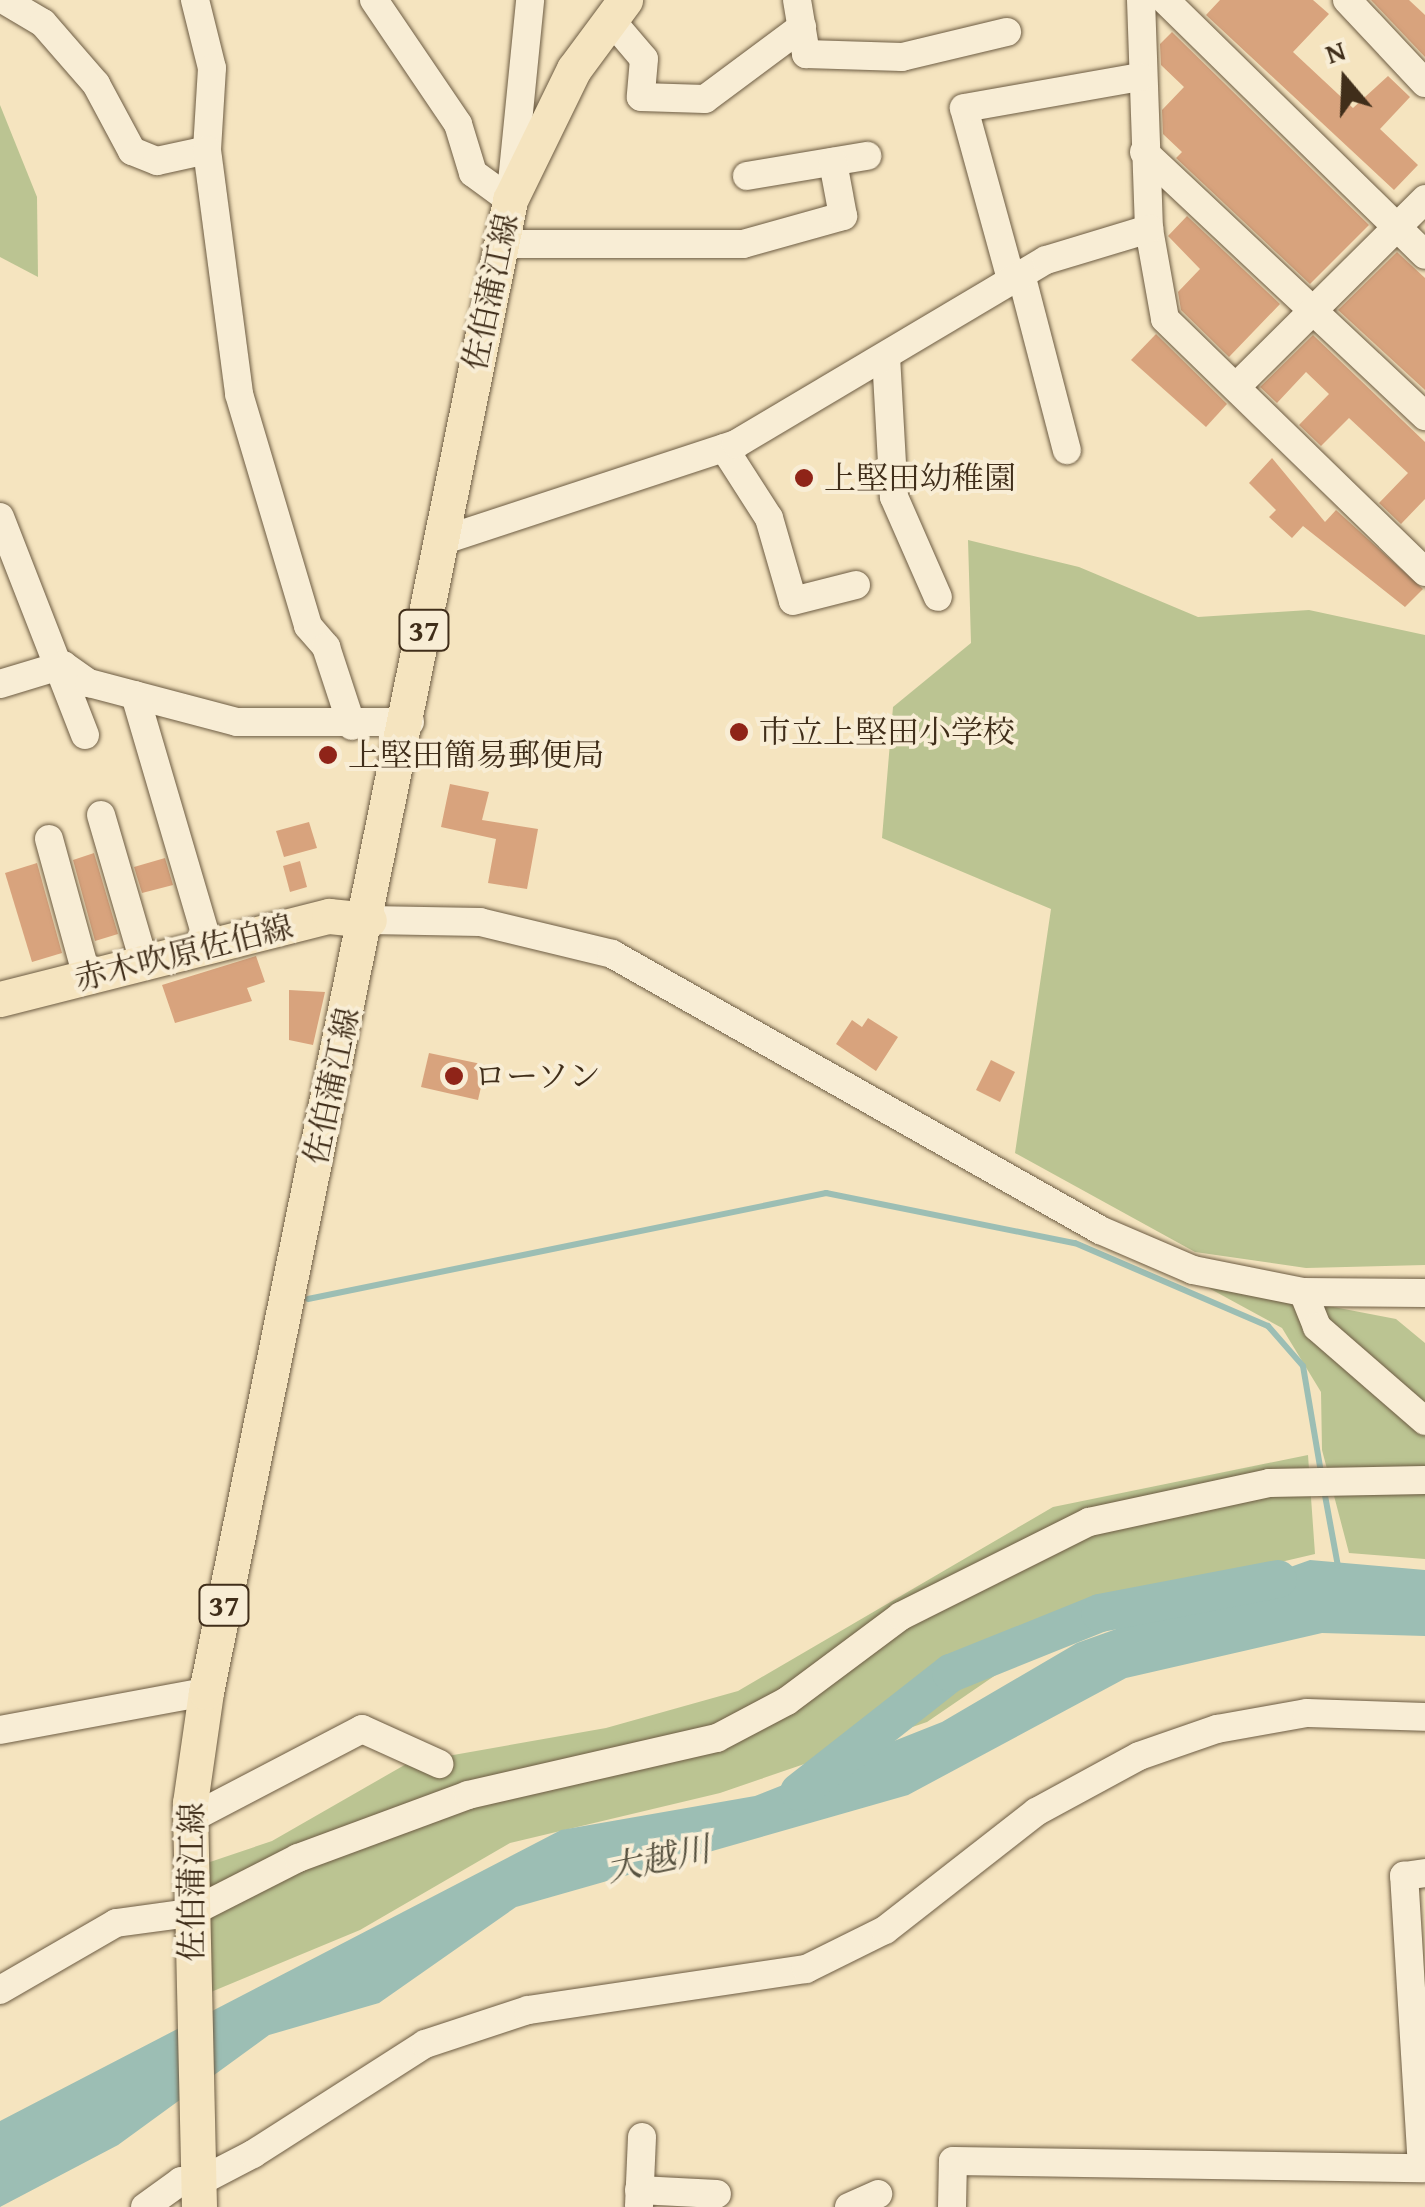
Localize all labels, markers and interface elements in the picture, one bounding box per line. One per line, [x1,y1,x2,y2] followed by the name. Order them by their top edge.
[1320,29,1351,74] text: N
[1295,30,1395,130] north arrow
[456,210,526,374] street label: 佐伯蒲江線
[824,459,1016,497] place label: 上堅田幼稚園
[793,467,815,489] marker: 上堅田幼稚園
[396,605,452,655] road number: 37
[759,713,1015,751] place label: 市立上堅田小学校
[728,721,750,743] marker: 市立上堅田小学校
[348,736,604,774] place label: 上堅田簡易郵便局
[317,744,339,766] marker: 上堅田簡易郵便局
[71,907,297,999] street label: 赤木吹原佐伯線
[297,1004,367,1168] street label: 佐伯蒲江線
[474,1057,602,1095] place label: ローソン
[443,1065,465,1087] marker: ローソン
[196,1580,252,1630] road number: 37
[173,1802,211,1962] street label: 佐伯蒲江線
[602,1828,714,1890] water label: 大越川

